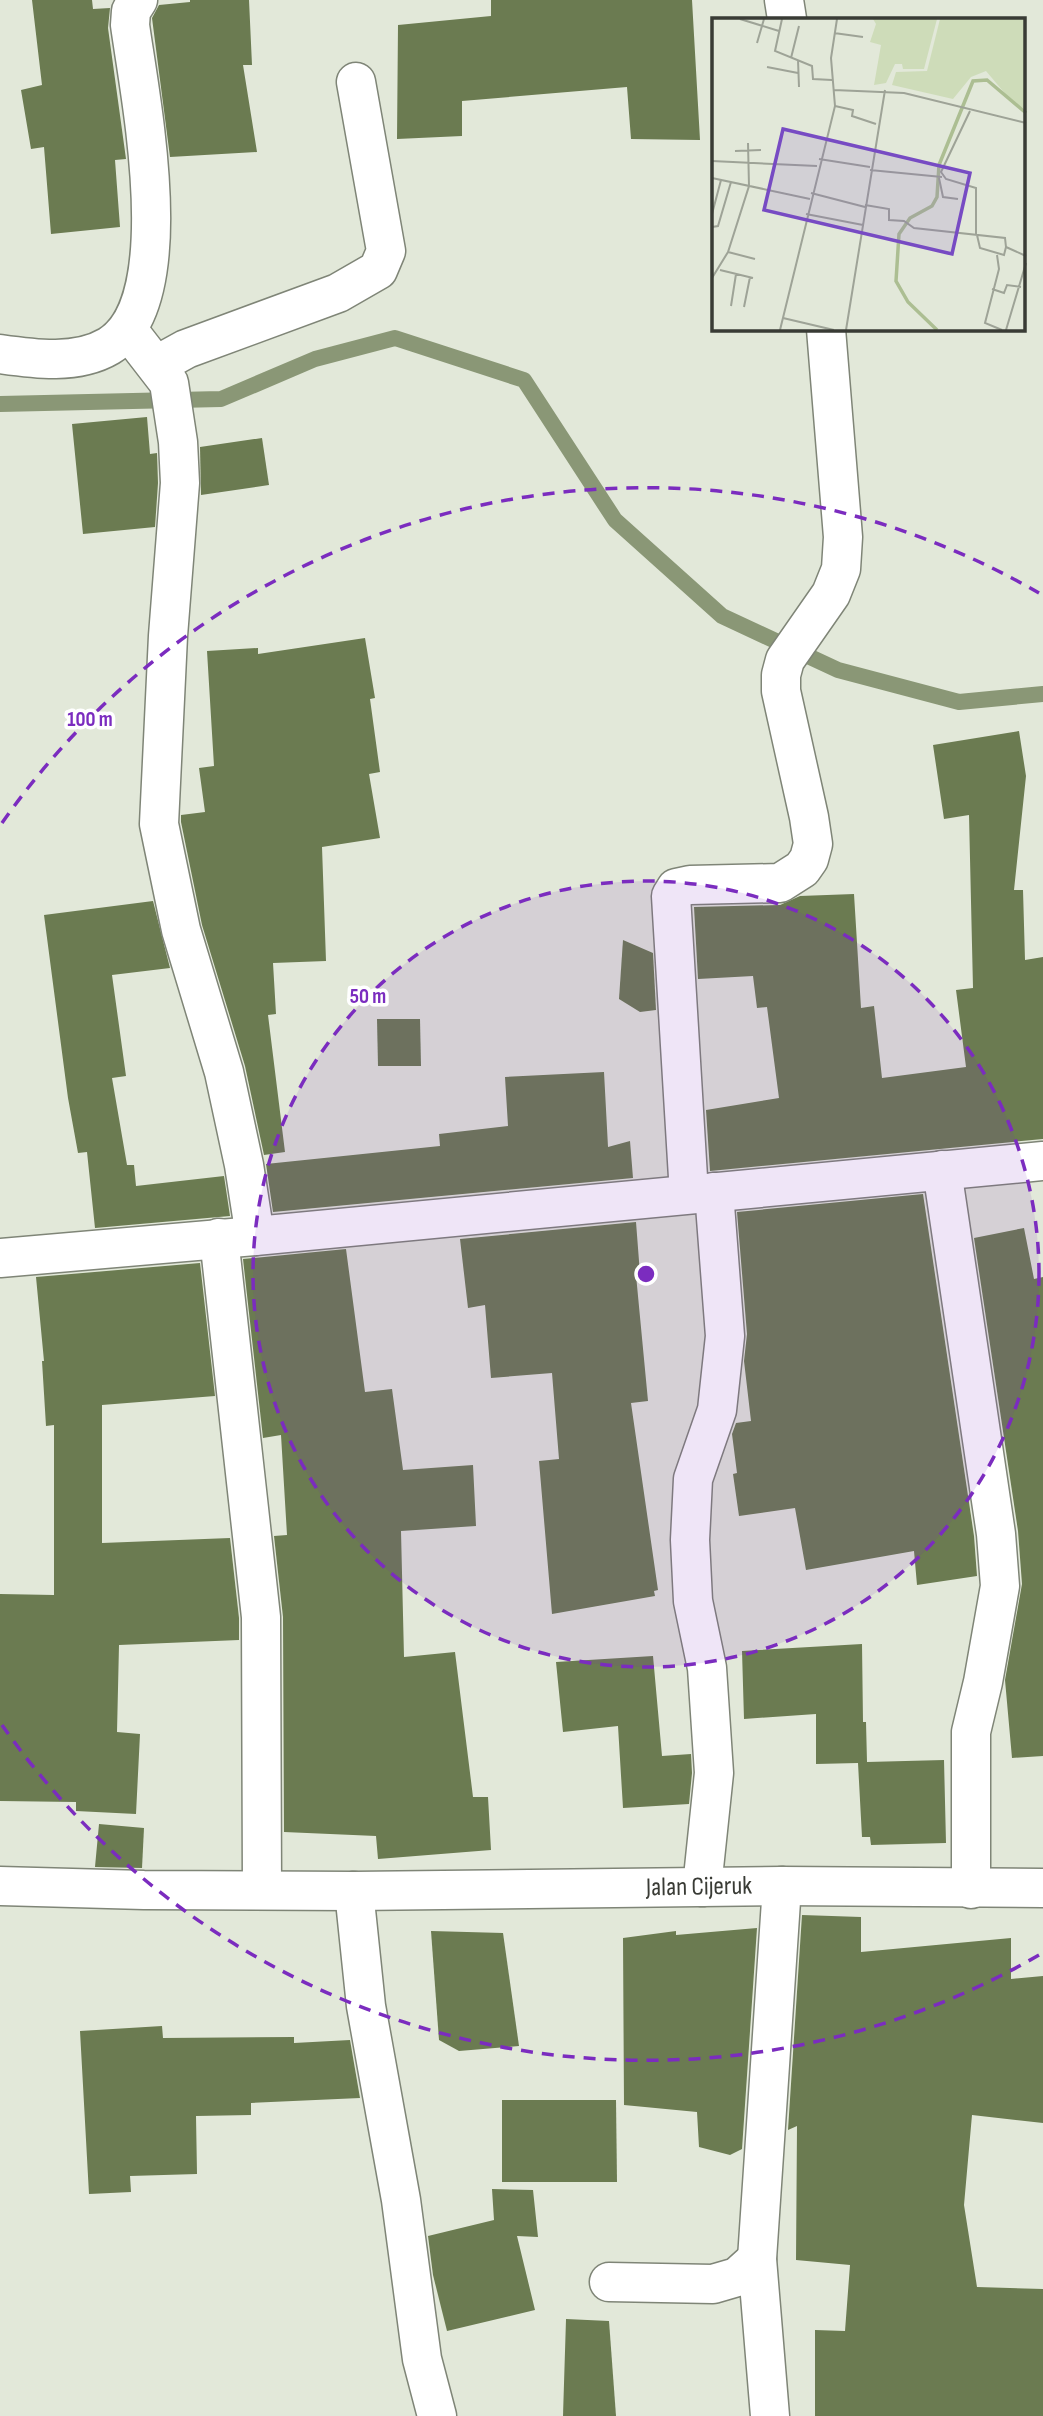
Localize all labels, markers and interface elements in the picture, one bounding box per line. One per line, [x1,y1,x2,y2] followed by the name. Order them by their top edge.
[712,18,1026,331] inset map
[67,707,113,732] text: 100 m
[350,984,386,1009] text: 50 m
[634,1262,658,1286] centre of rings
[645,1871,752,1903] street label: Jalan Cijeruk

